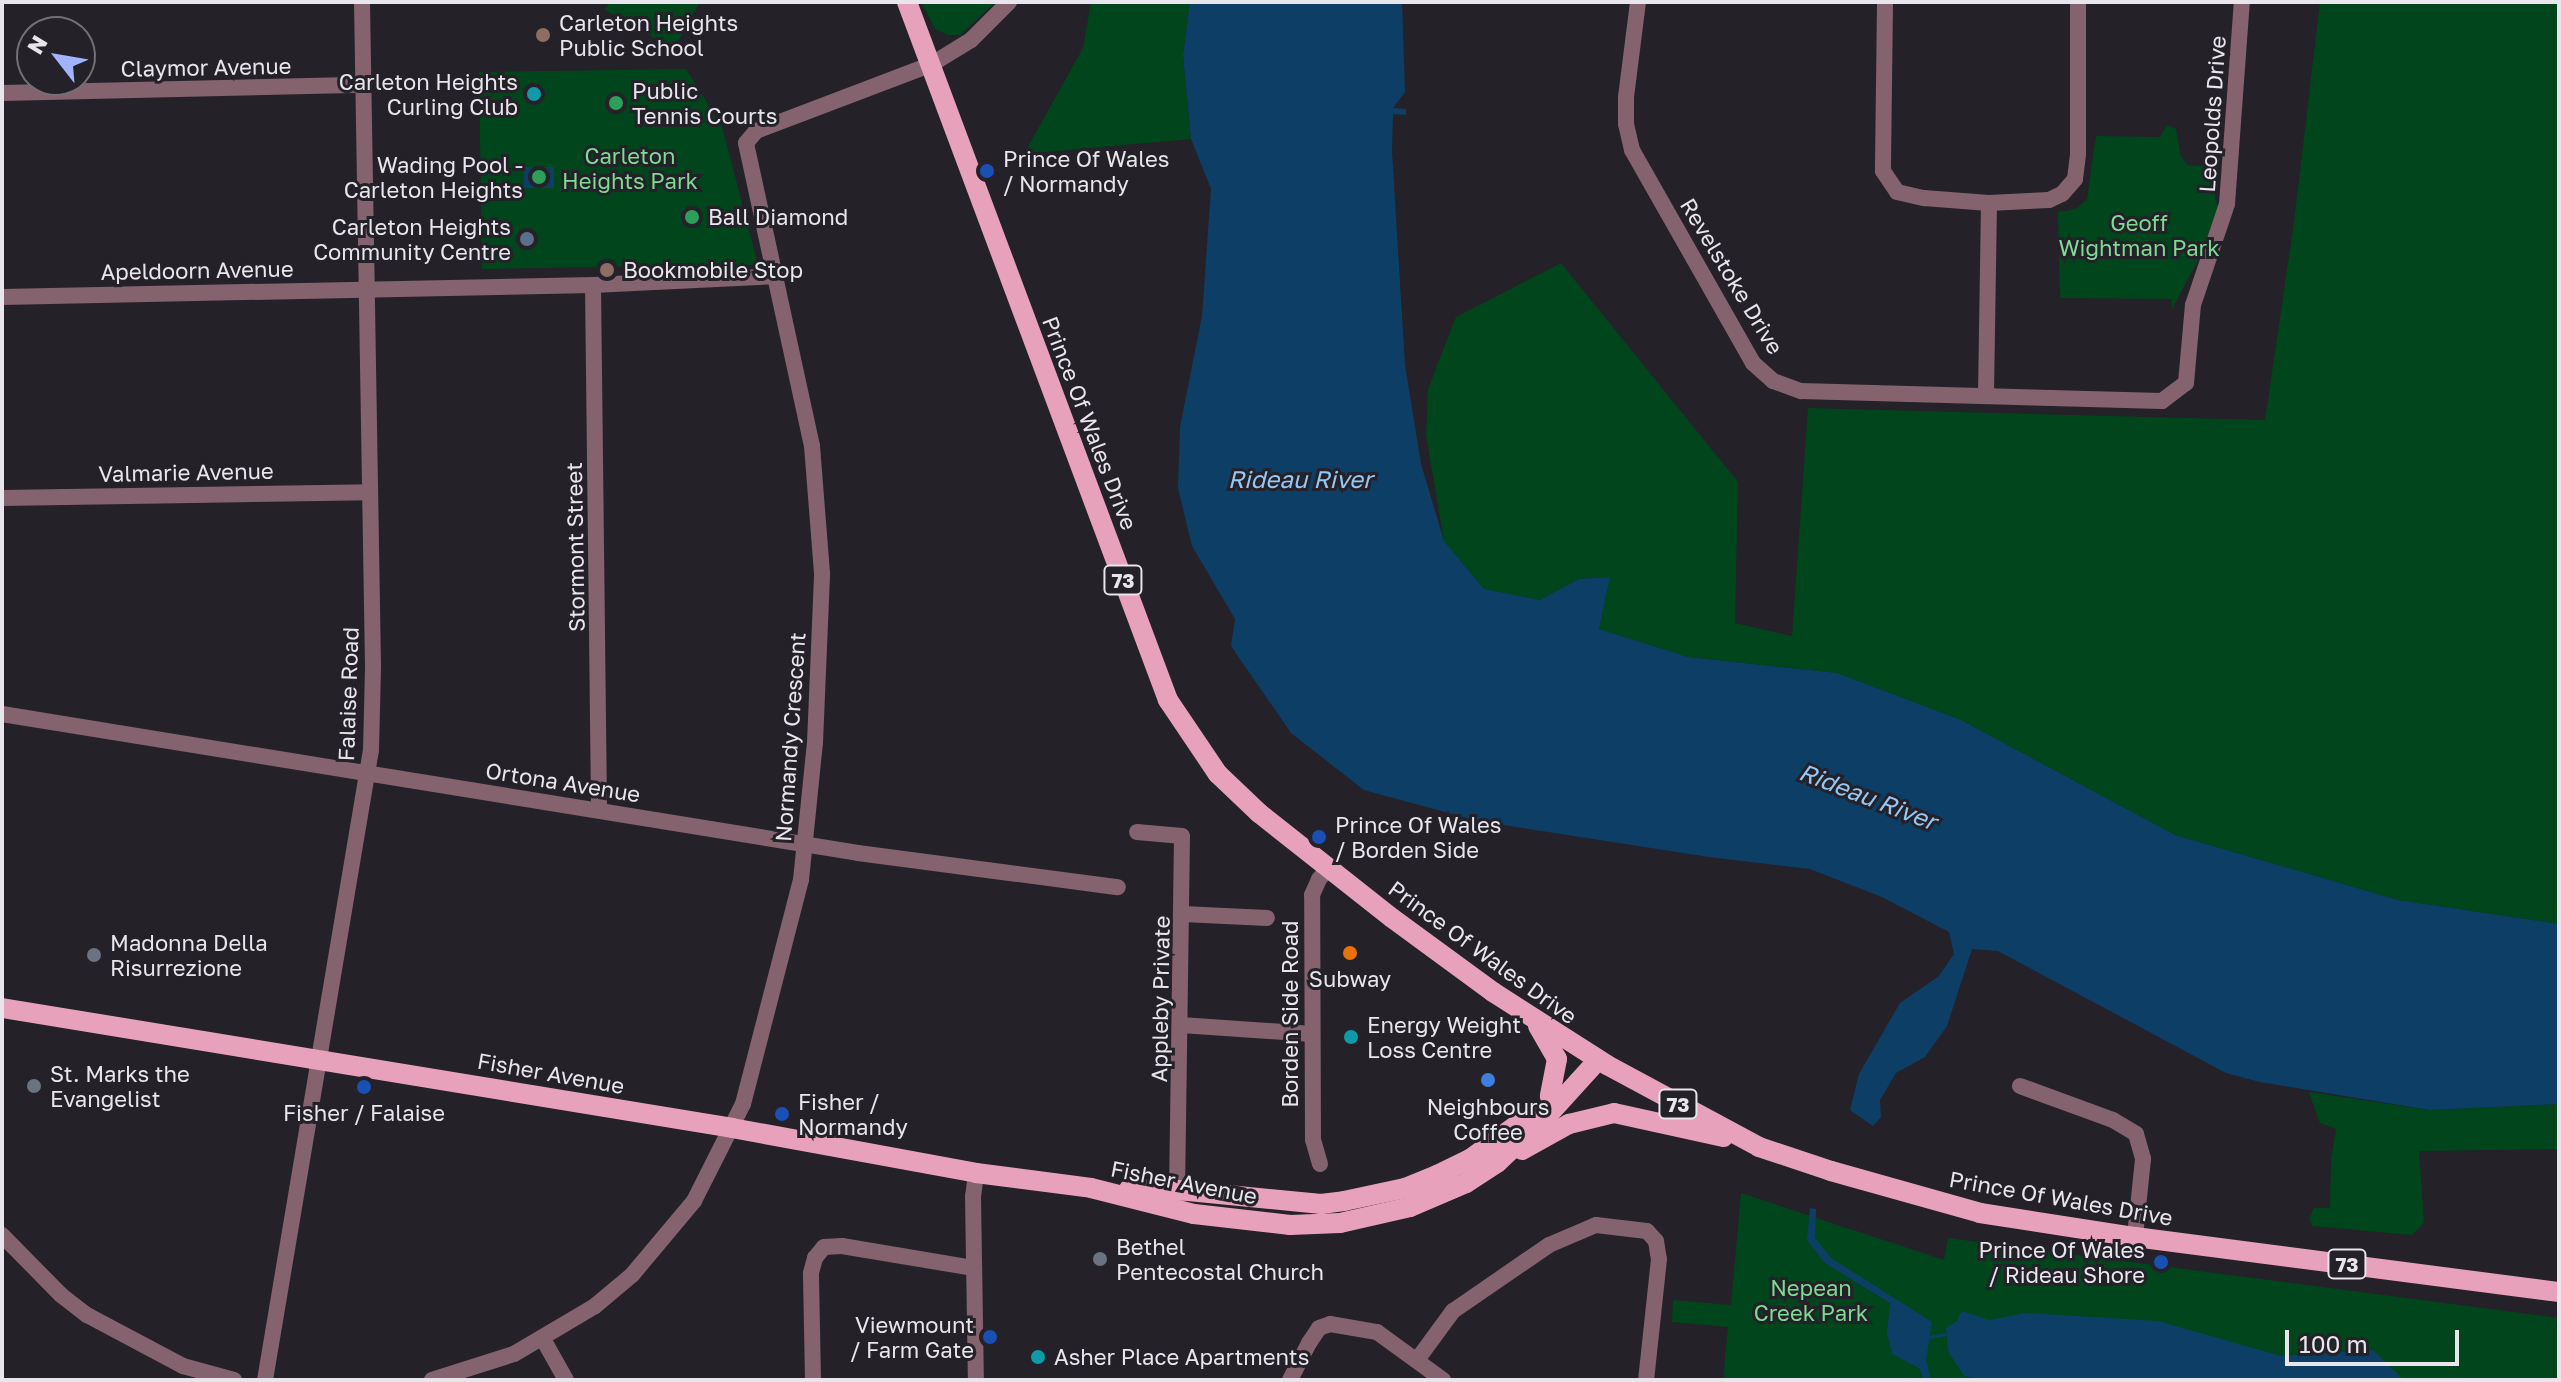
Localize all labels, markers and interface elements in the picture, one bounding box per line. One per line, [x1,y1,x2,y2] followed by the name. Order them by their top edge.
[559,9,738,60] place label: Carleton Heights Public School
[16,16,96,96] north arrow
[534,26,552,44] marker: Carleton Heights Public School
[21,30,53,59] text: N
[2193,35,2231,193] street label: Leopolds Drive
[120,52,292,82] street label: Claymor Avenue
[339,68,518,120] place label: Carleton Heights Curling Club
[632,77,777,128] place label: Public Tennis Courts
[525,85,543,103] marker: Carleton Heights Curling Club
[607,94,625,112] marker: Public Tennis Courts
[562,142,698,194] park label: Carleton Heights Park
[1003,145,1169,196] place label: Prince Of Wales / Normandy
[344,151,523,202] place label: Wading Pool - Carleton Heights
[978,162,996,180] marker: Prince Of Wales / Normandy
[530,168,548,186] marker: Wading Pool - Carleton Heights
[1675,193,1789,359] street label: Revelstoke Drive
[708,204,848,230] place label: Ball Diamond
[683,208,701,226] marker: Ball Diamond
[2058,209,2220,260] park label: Geoff Wightman Park
[313,213,511,264] place label: Carleton Heights Community Centre
[518,230,536,248] marker: Carleton Heights Community Centre
[100,255,294,285] street label: Apeldoorn Avenue
[623,257,803,283] place label: Bookmobile Stop
[598,261,616,279] marker: Bookmobile Stop
[1037,313,1143,533] street label: Prince Of Wales Drive
[98,457,274,487] street label: Valmarie Avenue
[560,462,590,632] street label: Stormont Street
[1228,465,1372,493] water label: Rideau River
[1103,564,1143,596] road number: 73
[332,626,364,762] street label: Falaise Road
[770,631,810,843] street label: Normandy Crescent
[484,757,642,807] street label: Ortona Avenue
[1795,757,1941,835] water label: Rideau River
[1335,811,1501,862] place label: Prince Of Wales / Borden Side
[1310,828,1328,846] marker: Prince Of Wales / Borden Side
[1384,875,1582,1029] street label: Prince Of Wales Drive
[1145,915,1175,1083] street label: Appleby Private
[1277,920,1303,1108] street label: Borden Side Road
[110,929,268,980] place label: Madonna Della Risurrezione
[1341,944,1359,962] marker: Subway
[85,946,103,964] marker: Madonna Della Risurrezione
[1309,966,1391,992] place label: Subway
[1367,1011,1521,1062] place label: Energy Weight Loss Centre
[1342,1028,1360,1046] marker: Energy Weight Loss Centre
[475,1047,627,1099] street label: Fisher Avenue
[50,1060,190,1112] place label: St. Marks the Evangelist
[1479,1071,1497,1089] marker: Neighbours Coffee
[25,1077,43,1095] marker: St. Marks the Evangelist
[355,1078,373,1096] marker: Fisher / Falaise
[798,1088,908,1140] place label: Fisher / Normandy
[1658,1088,1698,1120] road number: 73
[1427,1093,1549,1144] place label: Neighbours Coffee
[283,1100,445,1126] place label: Fisher / Falaise
[773,1105,791,1123] marker: Fisher / Normandy
[1109,1155,1259,1209] street label: Fisher Avenue
[1947,1165,2175,1231] street label: Prince Of Wales Drive
[1116,1233,1324,1284] place label: Bethel Pentecostal Church
[1979,1236,2145,1288] place label: Prince Of Wales / Rideau Shore
[2327,1248,2367,1280] road number: 73
[1091,1250,1109,1268] marker: Bethel Pentecostal Church
[2152,1253,2170,1271] marker: Prince Of Wales / Rideau Shore
[1754,1274,1868,1326] park label: Nepean Creek Park
[850,1311,974,1362] place label: Viewmount / Farm Gate
[2289,1314,2463,1364] scale bar
[981,1328,999,1346] marker: Viewmount / Farm Gate
[2299,1329,2368,1358] text: 100 m
[1054,1344,1309,1370] place label: Asher Place Apartments
[1029,1348,1047,1366] marker: Asher Place Apartments

